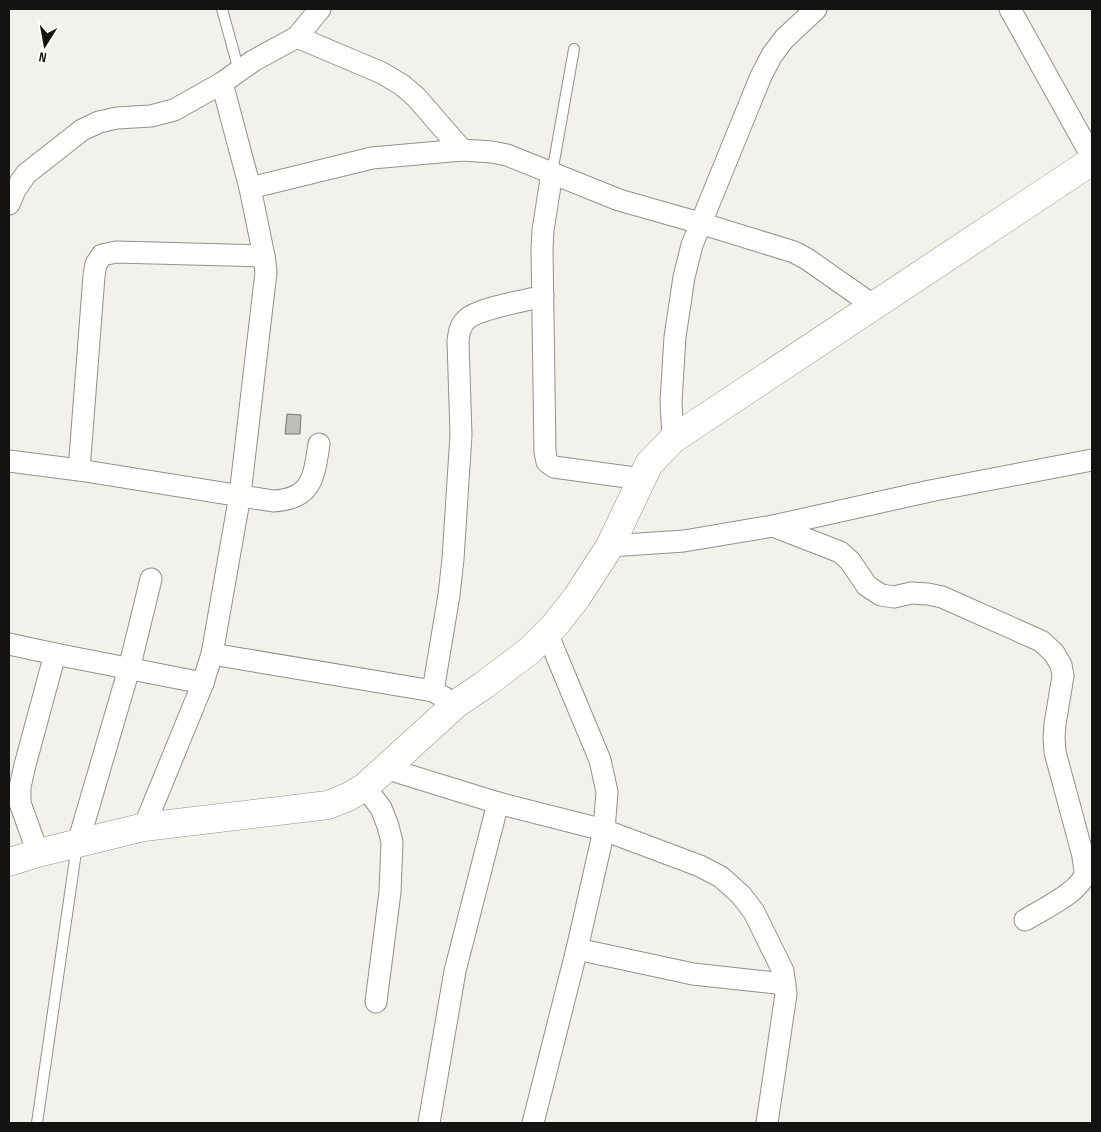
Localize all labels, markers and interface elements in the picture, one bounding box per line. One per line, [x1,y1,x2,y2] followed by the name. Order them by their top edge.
[20,20,70,70] north arrow
[37,48,48,66] text: N

